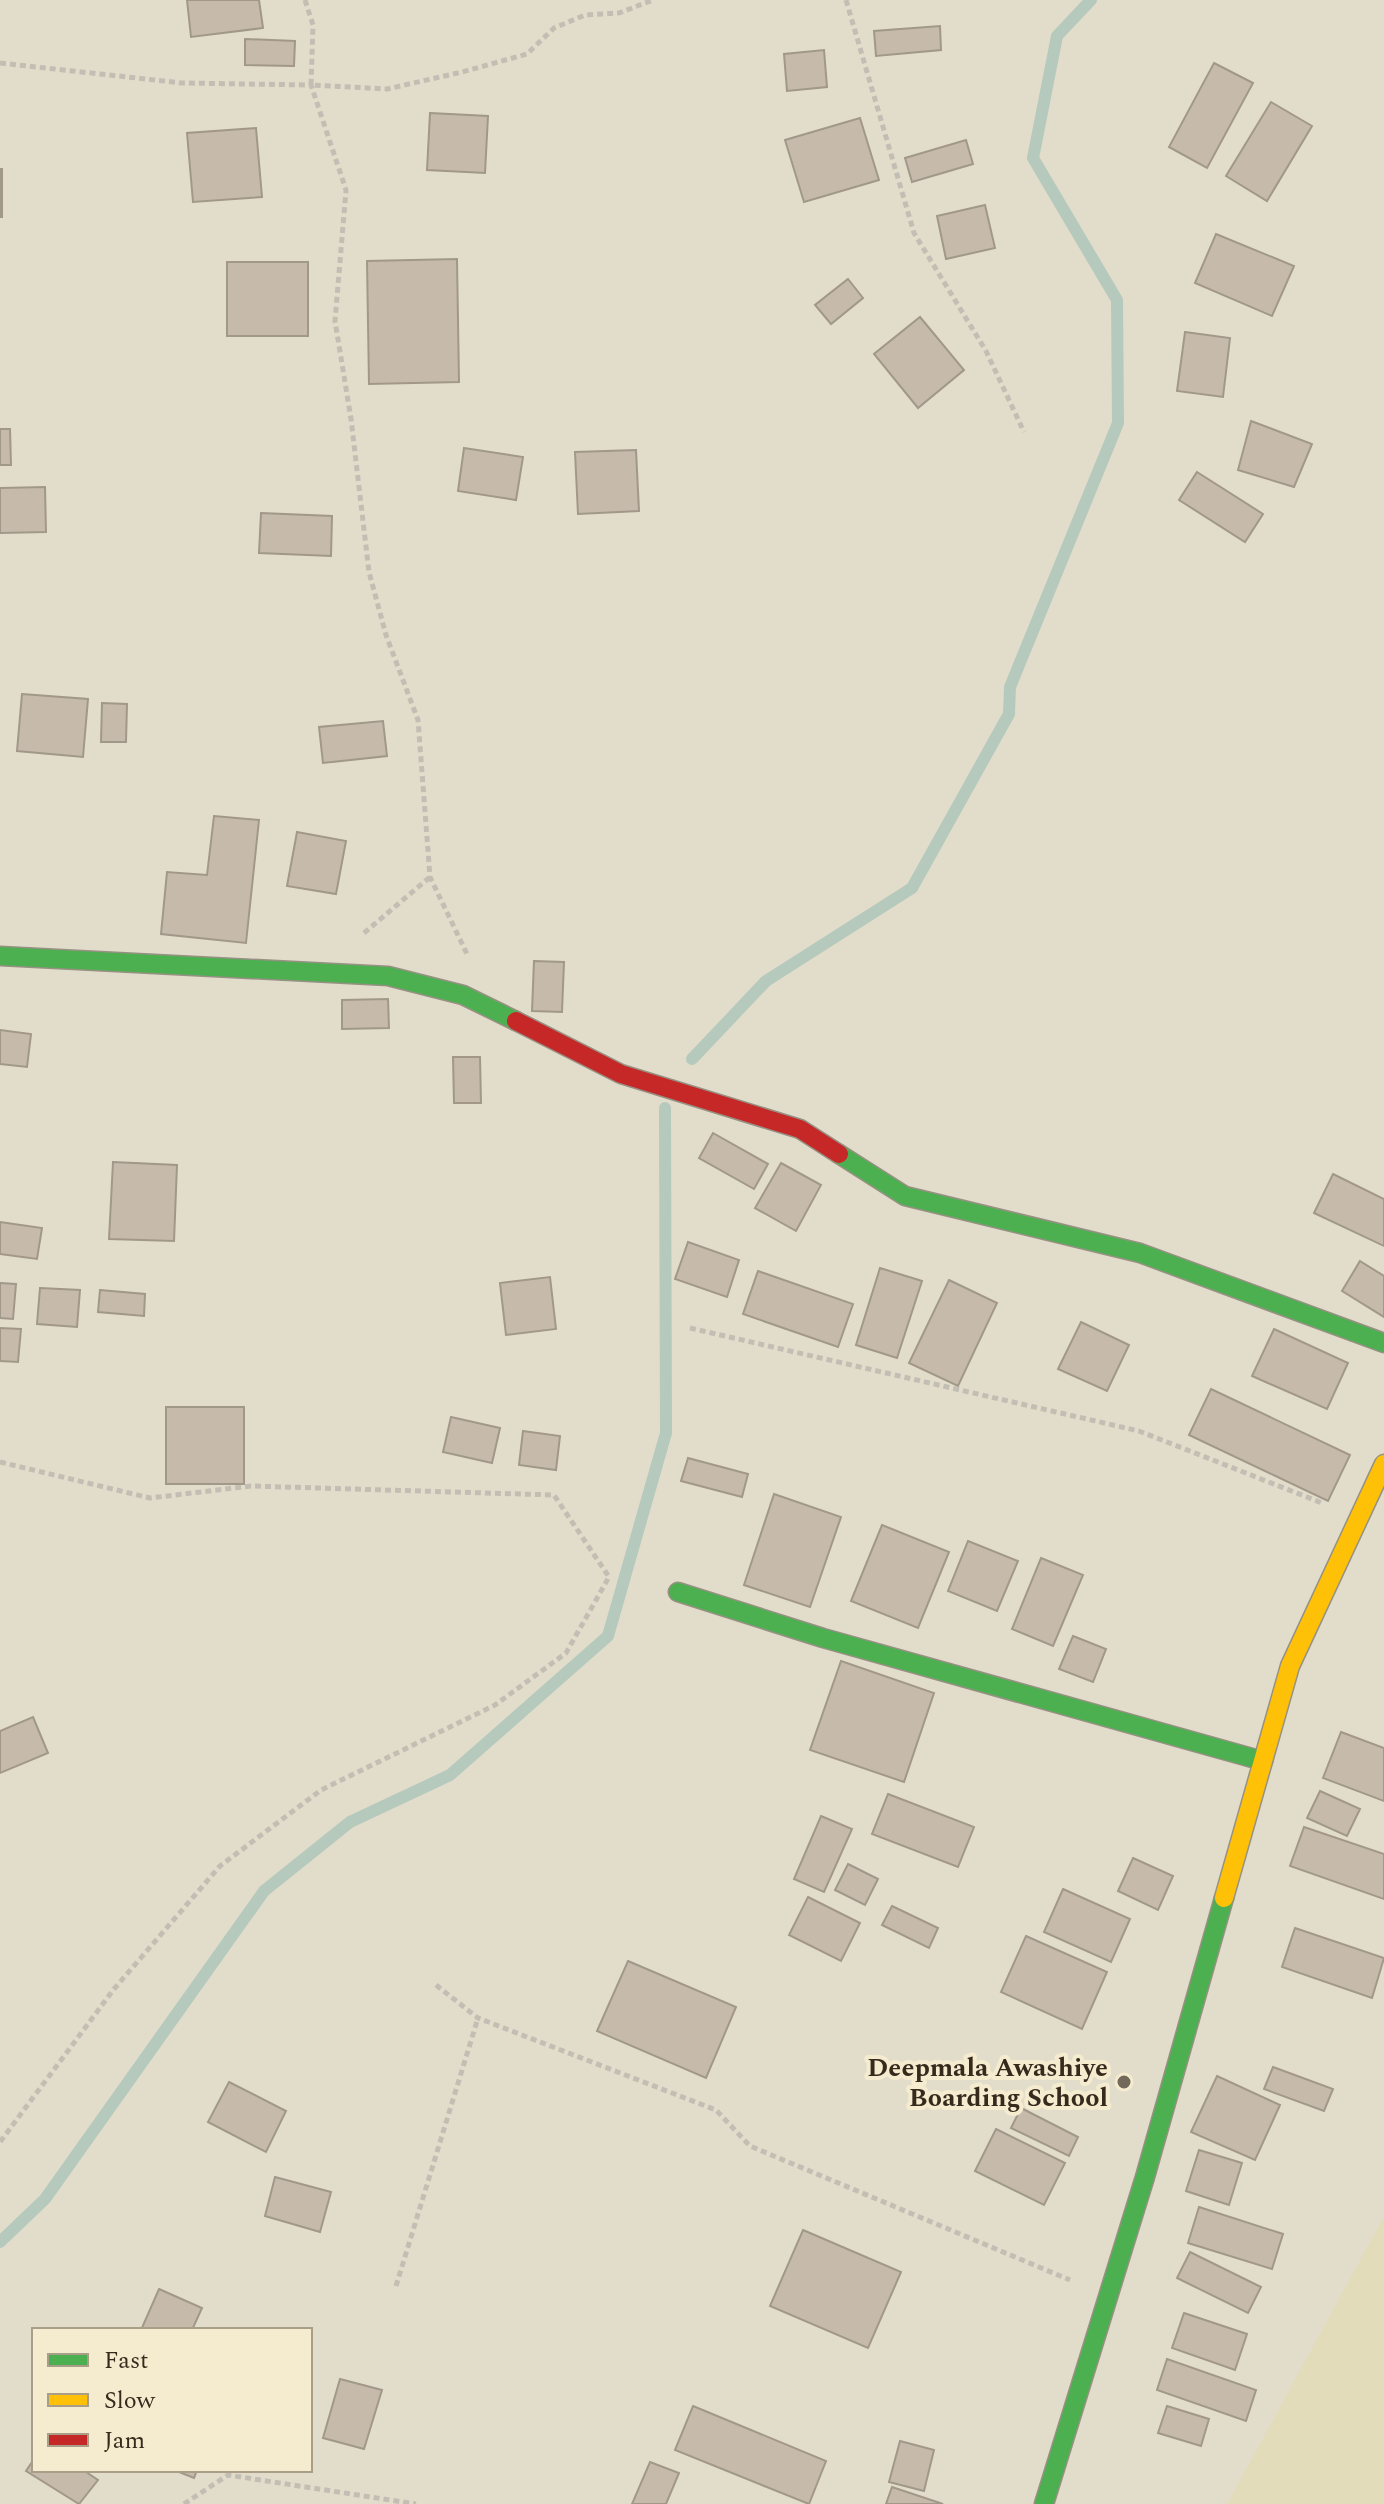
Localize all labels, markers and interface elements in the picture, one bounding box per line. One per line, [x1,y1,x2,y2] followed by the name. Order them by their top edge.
[867,2048,1108,2118] place label: Deepmala Awashiye Boarding School
[1115,2073,1133,2091] marker: Deepmala Awashiye Boarding School
[32,2328,312,2472] legend
[104,2343,149,2379] text: Fast
[104,2383,156,2419] text: Slow
[104,2423,145,2459] text: Jam

